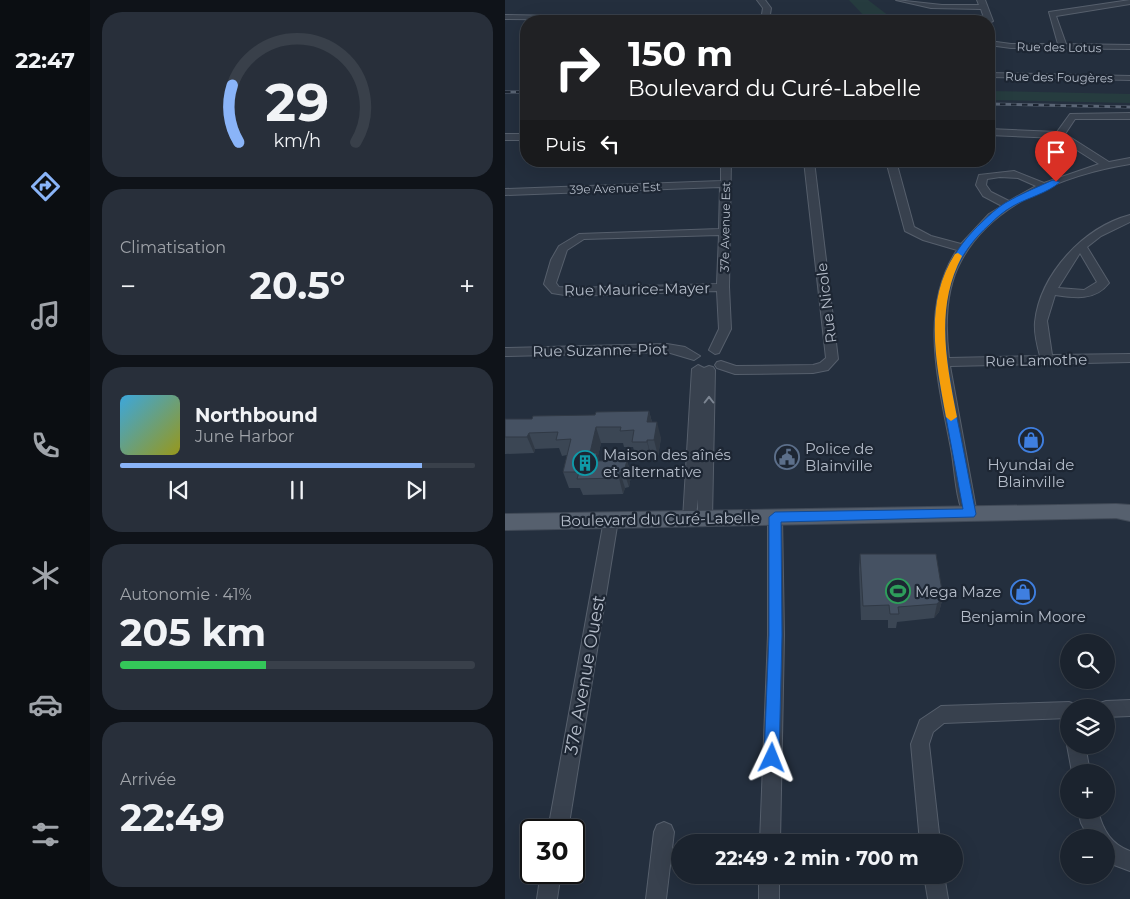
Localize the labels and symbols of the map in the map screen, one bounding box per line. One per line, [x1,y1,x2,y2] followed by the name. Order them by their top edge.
[1016,39,1102,55] street label: Rue des Lotus
[1005,69,1113,85] street label: Rue des Fougères
[1035,131,1077,182] pin
[569,179,661,197] street label: 39e Avenue Est
[717,181,733,272] street label: 37e Avenue Est
[812,262,840,344] street label: Rue Nicole
[564,278,710,300] street label: Rue Maurice-Mayer
[532,339,668,361] street label: Rue Suzanne-Piot
[985,350,1087,370] street label: Rue Lamothe
[704,396,714,404] one-way arrow
[1018,427,1044,453] shop icon: Hyundai de Blainville
[805,439,874,475] place label: Police de Blainville
[774,444,800,470] public building icon: Police de Blainville
[603,445,731,481] place label: Maison des aînés et alternative
[572,450,598,476] building icon: Maison des aînés et alternative
[988,455,1074,491] place label: Hyundai de Blainville
[560,508,760,530] street label: Boulevard du Curé-Labelle
[885,578,911,604] sports icon: Mega Maze
[1010,579,1036,605] shop icon: Benjamin Moore
[915,582,1001,601] place label: Mega Maze
[560,593,610,757] street label: 37e Avenue Ouest
[960,607,1086,626] place label: Benjamin Moore
[745,731,797,783] position arrow
[520,819,585,884] speed limit sign: 30

